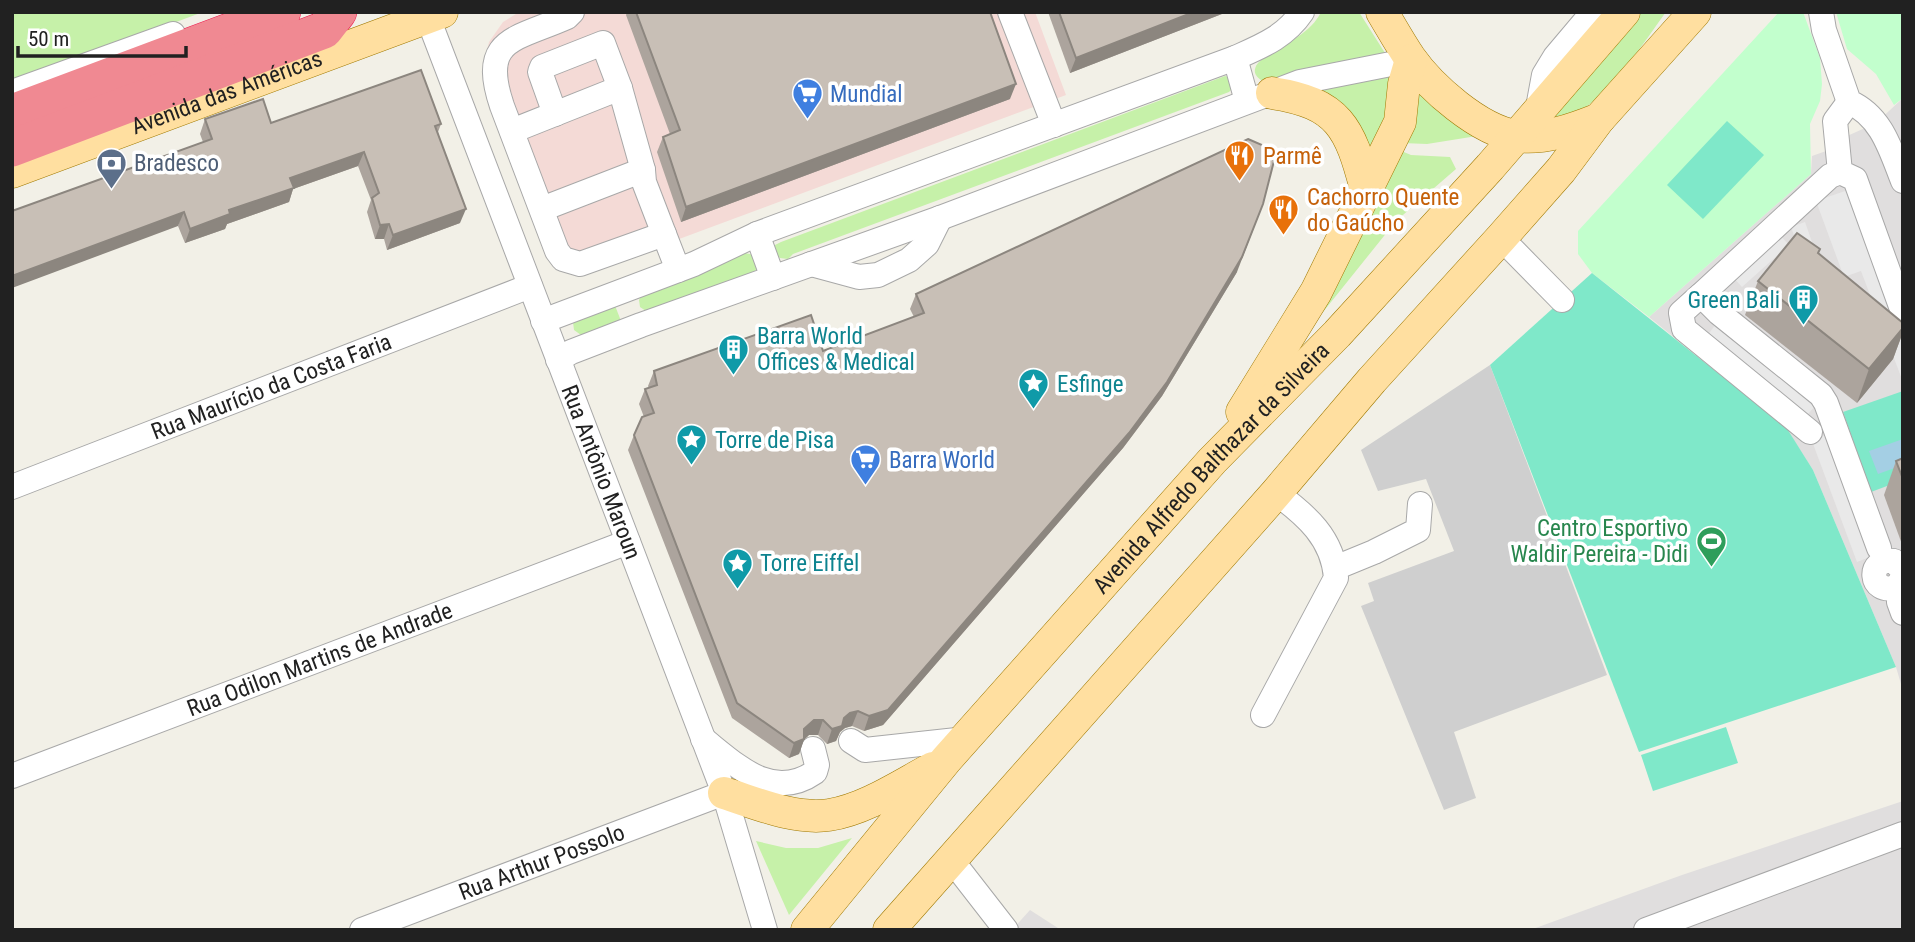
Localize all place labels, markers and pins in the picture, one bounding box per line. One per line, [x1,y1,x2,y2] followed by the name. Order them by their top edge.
[790,77,824,121] supermarket icon: Mundial
[830,81,903,108] place label: Mundial
[1223,139,1257,183] restaurant icon: Parmê
[1263,143,1322,170] place label: Parmê
[94,146,128,190] bank icon: Bradesco
[134,150,219,177] place label: Bradesco
[1307,184,1459,237] place label: Cachorro Quente do Gaúcho
[1267,193,1301,237] restaurant icon: Cachorro Quente do Gaúcho
[1786,283,1820,327] building icon: Green Bali
[1688,287,1780,314] place label: Green Bali
[757,323,915,376] place label: Barra World Offices & Medical
[717,332,751,376] building icon: Barra World Offices & Medical
[1017,367,1051,411] place icon: Esfinge
[1057,371,1123,398] place label: Esfinge
[675,423,709,467] place icon: Torre de Pisa
[715,427,834,454] place label: Torre de Pisa
[849,443,883,487] supermarket icon: Barra World
[889,447,995,474] place label: Barra World
[1510,515,1688,568] place label: Centro Esportivo Waldir Pereira - Didi
[1694,524,1728,568] sports icon: Centro Esportivo Waldir Pereira - Didi
[720,546,754,590] place icon: Torre Eiffel
[760,550,859,577] place label: Torre Eiffel

